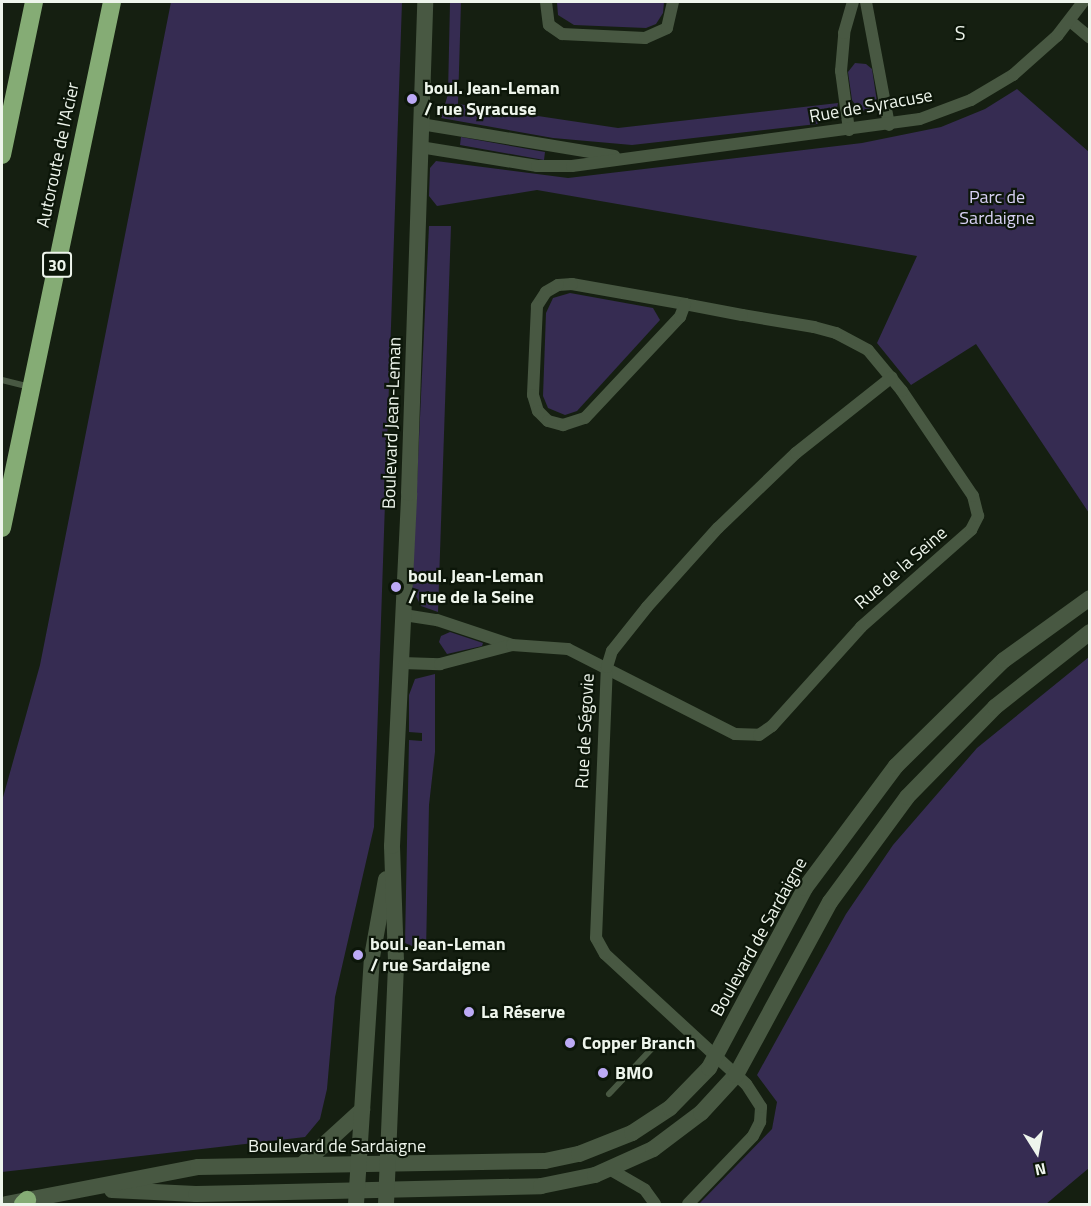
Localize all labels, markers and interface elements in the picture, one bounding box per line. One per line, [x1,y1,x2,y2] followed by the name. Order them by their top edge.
[955,20,967,44] district label: S
[424,78,560,121] place label: boul. Jean-Leman / rue Syracuse
[32,80,84,230] street label: Autoroute de l'Acier
[808,85,934,127] street label: Rue de Syracuse
[405,92,419,106] marker: boul. Jean-Leman / rue Syracuse
[959,187,1035,230] park label: Parc de Sardaigne
[42,252,72,278] road number: 30
[378,336,406,510] street label: Boulevard Jean-Leman
[851,522,951,614] street label: Rue de la Seine
[408,566,544,608] place label: boul. Jean-Leman / rue de la Seine
[389,580,403,594] marker: boul. Jean-Leman / rue de la Seine
[571,673,599,789] street label: Rue de Ségovie
[706,854,812,1020] street label: Boulevard de Sardaigne
[370,934,506,976] place label: boul. Jean-Leman / rue Sardaigne
[351,948,365,962] marker: boul. Jean-Leman / rue Sardaigne
[481,1001,565,1023] place label: La Réserve
[462,1005,476,1019] marker: La Réserve
[582,1032,695,1054] place label: Copper Branch
[563,1036,577,1050] marker: Copper Branch
[615,1062,653,1084] place label: BMO
[596,1066,610,1080] marker: BMO
[1007,1122,1067,1182] north arrow
[248,1135,426,1157] street label: Boulevard de Sardaigne
[1033,1157,1048,1183] text: N

